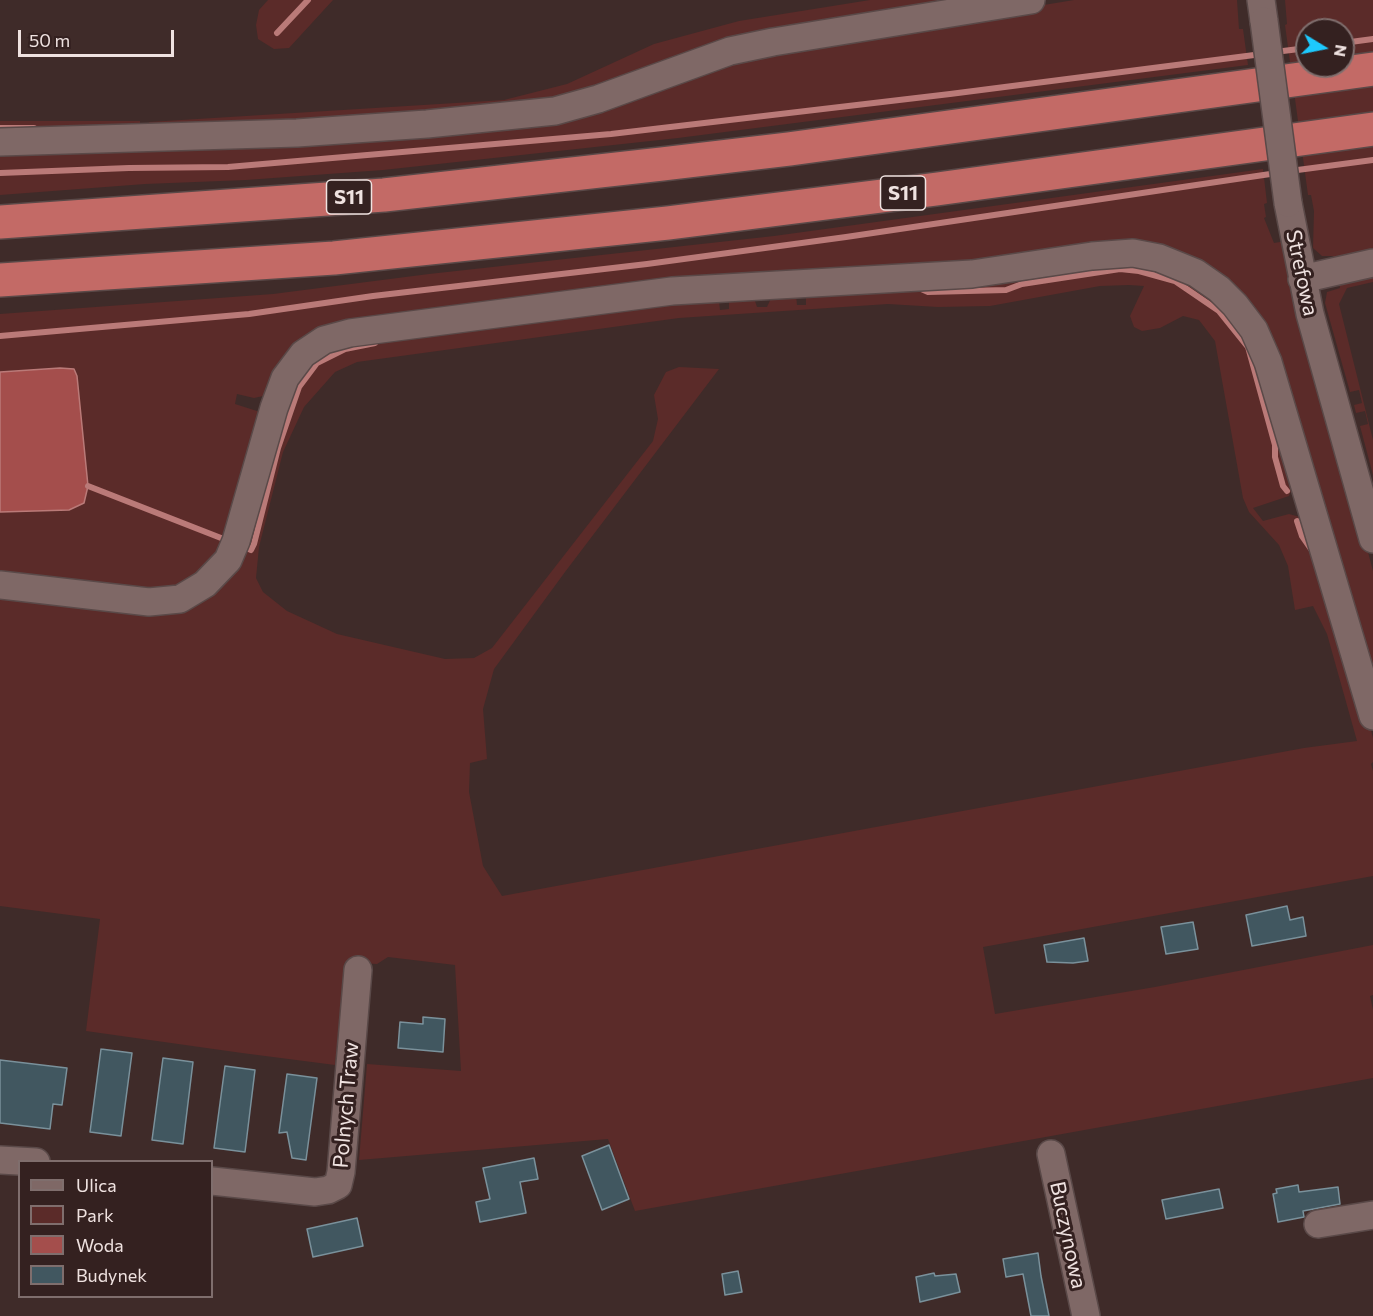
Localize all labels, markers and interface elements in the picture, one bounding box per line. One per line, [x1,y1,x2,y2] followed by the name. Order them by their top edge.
[21,18,177,56] scale bar
[1295,18,1355,78] north arrow
[29,29,70,51] text: 50 m
[1331,43,1352,58] text: N
[880,176,926,210] road number: S11
[326,180,372,214] road number: S11
[1281,228,1323,318] street label: Strefowa
[328,1041,364,1169] street label: Polnych Traw
[18,1160,213,1298] legend
[76,1174,117,1196] text: Ulica
[1044,1179,1092,1291] street label: Buczynowa
[76,1204,114,1226] text: Park
[76,1234,124,1256] text: Woda
[76,1264,147,1286] text: Budynek

